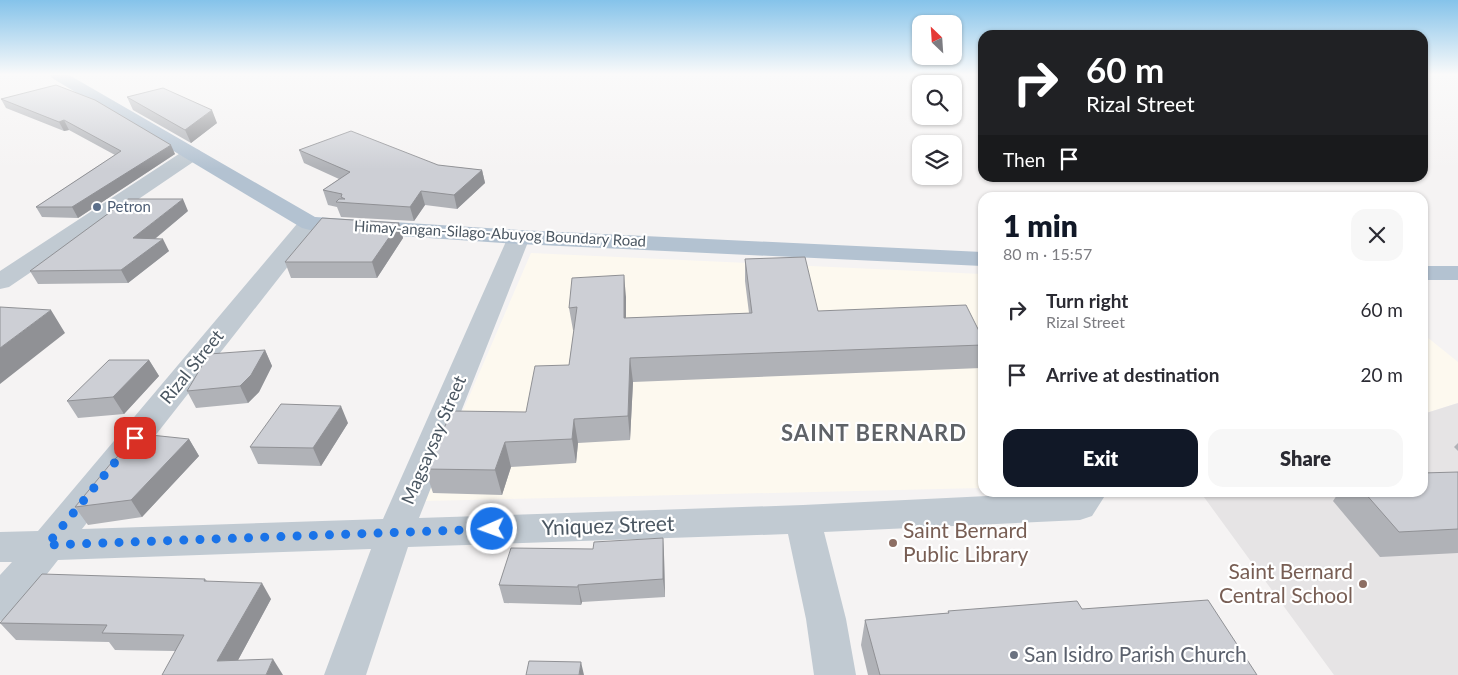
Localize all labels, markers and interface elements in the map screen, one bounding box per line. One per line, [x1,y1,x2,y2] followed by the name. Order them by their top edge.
[912,15,962,65] north arrow
[912,15,962,185] map controls
[1086,48,1164,90] text: 60 m
[1003,50,1068,115] icon: right
[912,75,962,125] button: search
[1086,90,1195,117] text: Rizal Street
[912,135,962,185] button: layers
[1055,145,1083,173] icon: arrive
[1003,148,1045,171] text: Then
[107,197,151,215] place label: Petron
[91,201,103,213] marker: Petron
[1003,207,1078,243] text: 1 min
[1351,209,1403,261] button: close
[354,216,647,250] street label: Himay-angan-Silago-Abuyog Boundary Road
[1003,244,1092,263] text: 80 m · 15:57
[1046,289,1128,312] text: Turn right
[1003,296,1031,324] icon: right
[1360,298,1403,321] text: 60 m
[1046,312,1125,331] text: Rizal Street
[155,325,228,408] street label: Rizal Street
[1003,361,1031,389] icon: arrive
[1046,363,1219,386] text: Arrive at destination
[1360,363,1403,386] text: 20 m
[396,371,470,507] street label: Magsaysay Street
[114,417,156,459] pin
[781,419,967,446] district label: SAINT BERNARD
[121,424,149,452] icon: arrive
[1003,429,1198,487] button: Exit
[1208,429,1403,487] button: Share
[465,502,517,554] position arrow
[541,510,675,539] street label: Yniquez Street
[903,517,1029,566] place label: Saint Bernard Public Library
[887,537,899,549] marker: Saint Bernard Public Library
[1219,558,1353,607] place label: Saint Bernard Central School
[1357,578,1369,590] marker: Saint Bernard Central School
[1024,641,1247,666] place label: San Isidro Parish Church
[1008,649,1020,661] marker: San Isidro Parish Church

